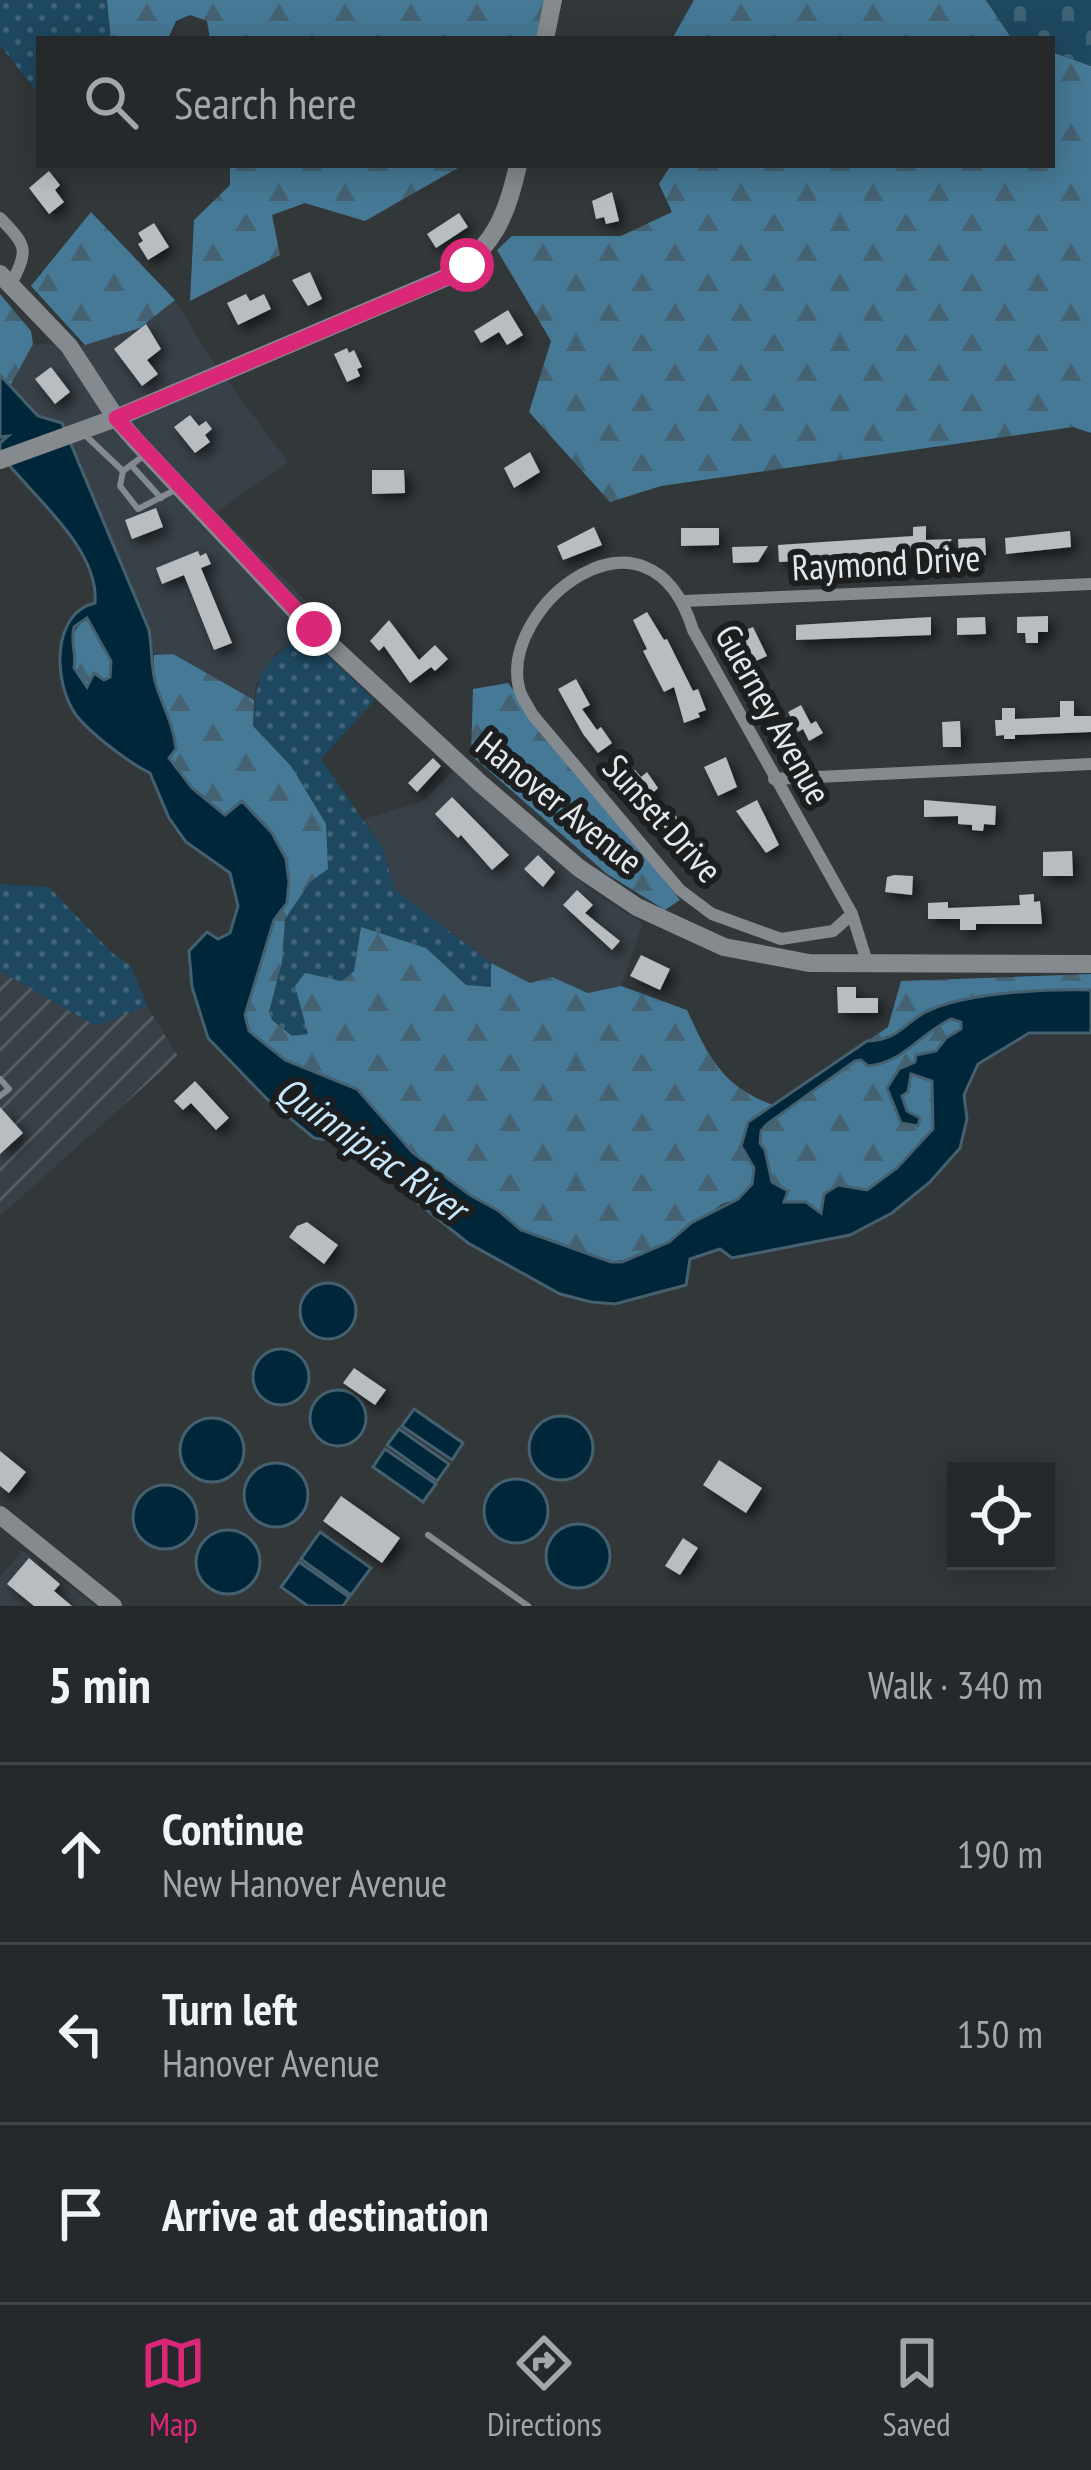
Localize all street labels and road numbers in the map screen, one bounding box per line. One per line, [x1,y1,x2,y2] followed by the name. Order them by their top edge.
[791,534,981,590] street label: Raymond Drive
[705,616,843,812] street label: Guerney Avenue
[467,720,653,884] street label: Hanover Avenue
[593,744,733,892] street label: Sunset Drive

